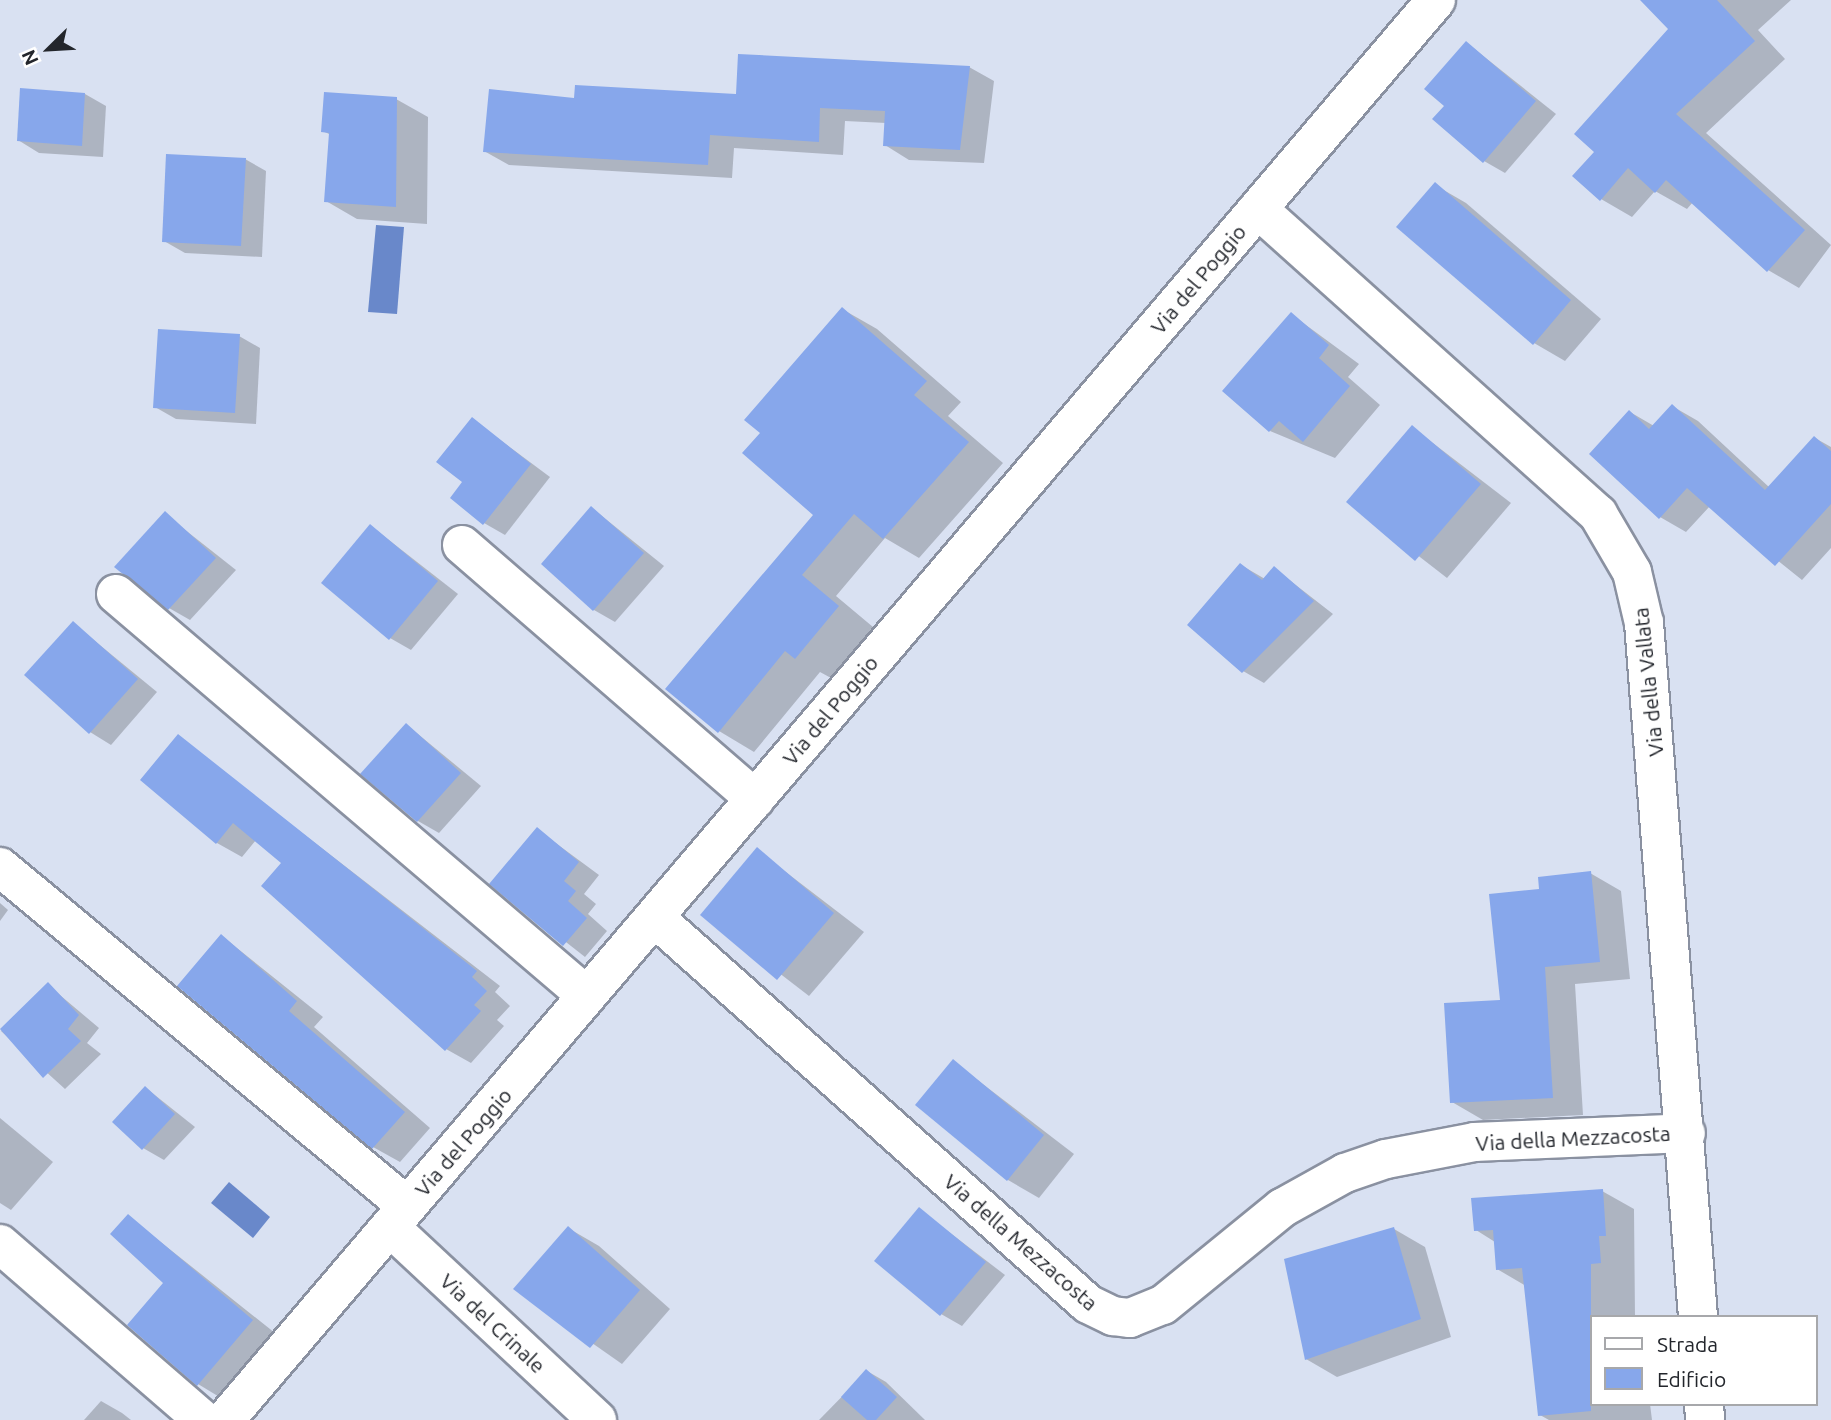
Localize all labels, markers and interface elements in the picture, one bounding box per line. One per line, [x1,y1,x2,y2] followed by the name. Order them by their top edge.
[14,14,84,84] north arrow
[17,47,43,68] text: N
[1145,219,1251,339] street label: Via del Poggio
[1628,606,1668,758] street label: Via della Vallata
[777,650,883,770] street label: Via del Poggio
[409,1083,517,1201] street label: Via del Poggio
[1475,1120,1671,1156] street label: Via della Mezzacosta
[939,1168,1103,1316] street label: Via della Mezzacosta
[435,1268,551,1378] street label: Via del Crinale
[1590,1315,1817,1406] legend
[1657,1332,1718,1356] text: Strada
[1657,1367,1726,1391] text: Edificio

